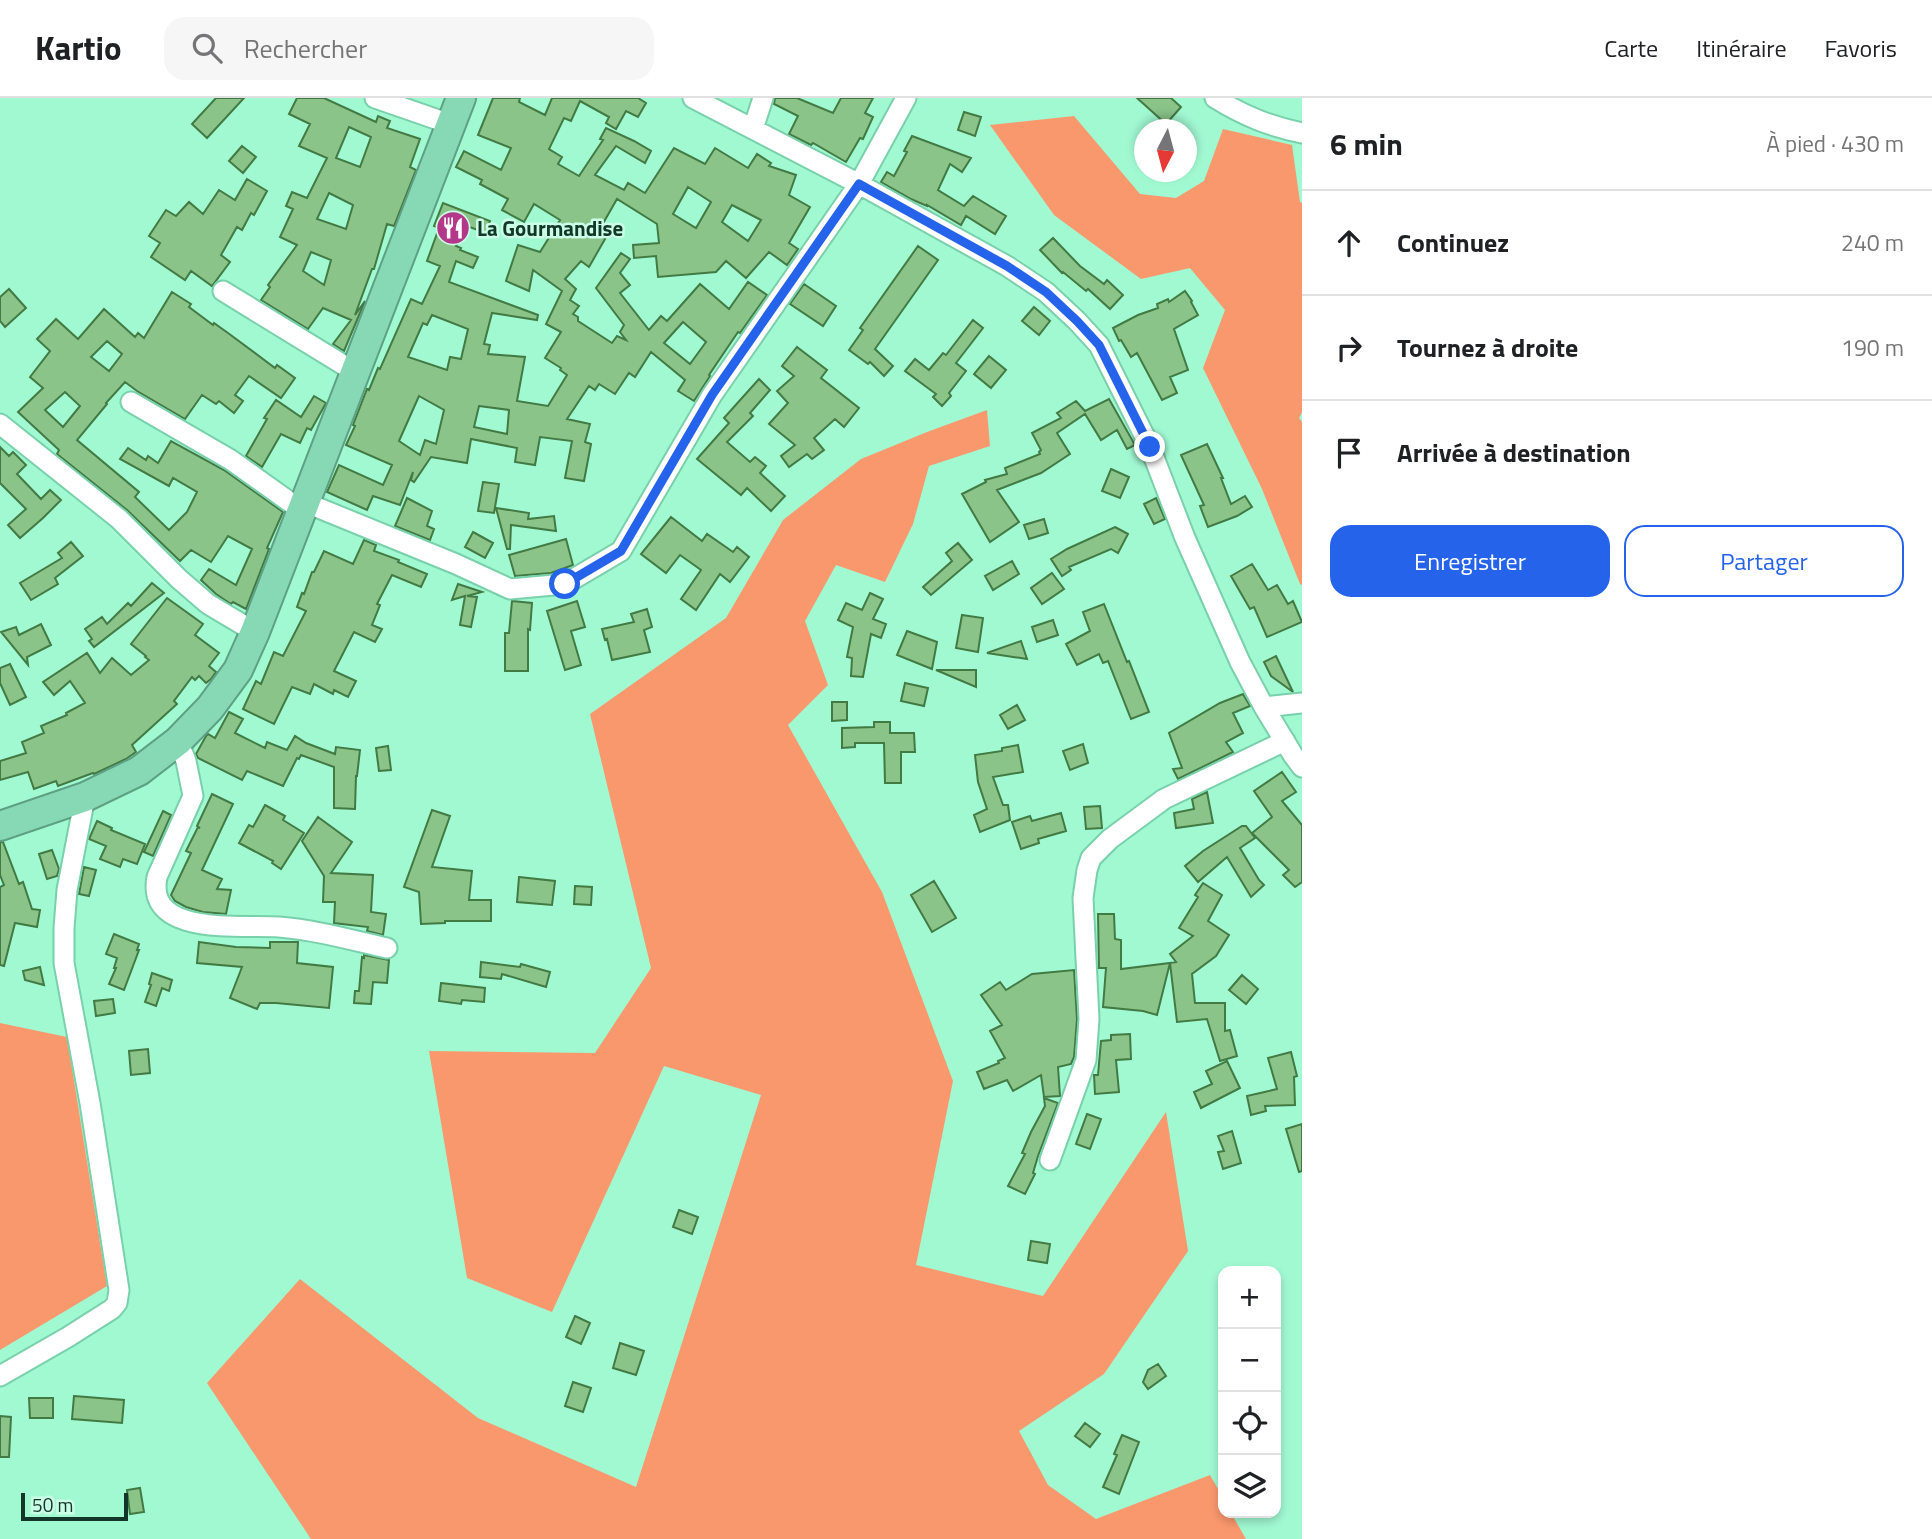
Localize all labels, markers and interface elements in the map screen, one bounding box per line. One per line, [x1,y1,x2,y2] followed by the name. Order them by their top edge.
[164,17,654,80] search box
[35,23,122,73] text: Kartio
[188,29,226,67] icon: search
[244,29,367,68] text: Rechercher
[1604,30,1658,66] text: Carte
[1696,30,1787,66] text: Itinéraire
[1825,30,1897,66] text: Favoris
[1134,119,1197,182] north arrow
[1330,121,1403,167] text: 6 min
[1766,126,1904,161] text: À pied · 430 m
[434,209,472,247] restaurant icon: La Gourmandise
[477,212,623,244] place label: La Gourmandise
[1397,223,1509,262] text: Continuez
[1330,224,1368,262] icon: ahead
[1841,225,1904,260] text: 240 m
[1397,328,1578,367] text: Tournez à droite
[1330,329,1368,367] icon: right
[1841,330,1904,365] text: 190 m
[1134,431,1165,462] route end
[1397,433,1631,472] text: Arrivée à destination
[1330,434,1368,472] icon: arrive
[1330,525,1610,597] button: Enregistrer
[1624,525,1904,597] button: Partager
[549,568,580,599] route start
[1218,1266,1281,1518] map controls
[1218,1266,1281,1329] button: +
[1218,1329,1281,1392] button: −
[1218,1392,1281,1455] button: locate
[1218,1455,1281,1518] button: layers
[21,1490,128,1522] scale bar
[32,1490,73,1519] text: 50 m

